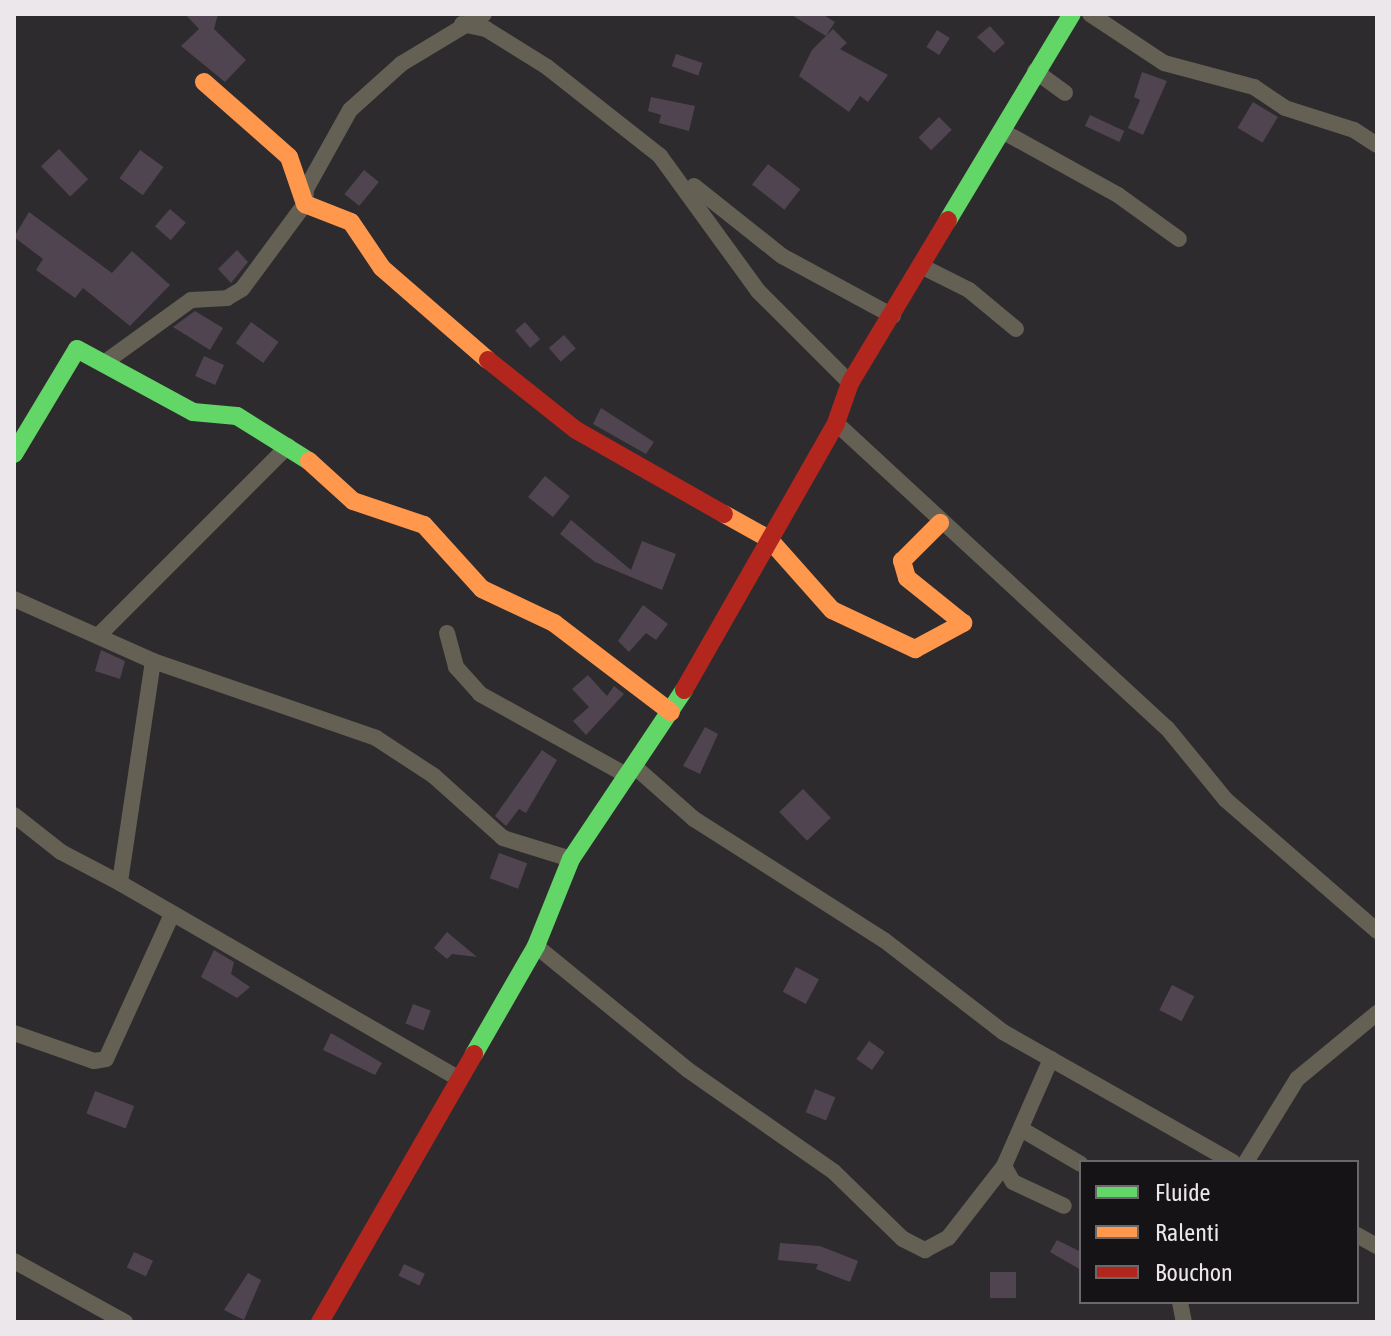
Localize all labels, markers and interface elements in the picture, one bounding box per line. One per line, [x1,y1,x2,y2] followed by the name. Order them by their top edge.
[1079,1160,1359,1304] legend
[1155,1179,1210,1206] text: Fluide
[1155,1219,1219,1246] text: Ralenti
[1155,1259,1233,1286] text: Bouchon

